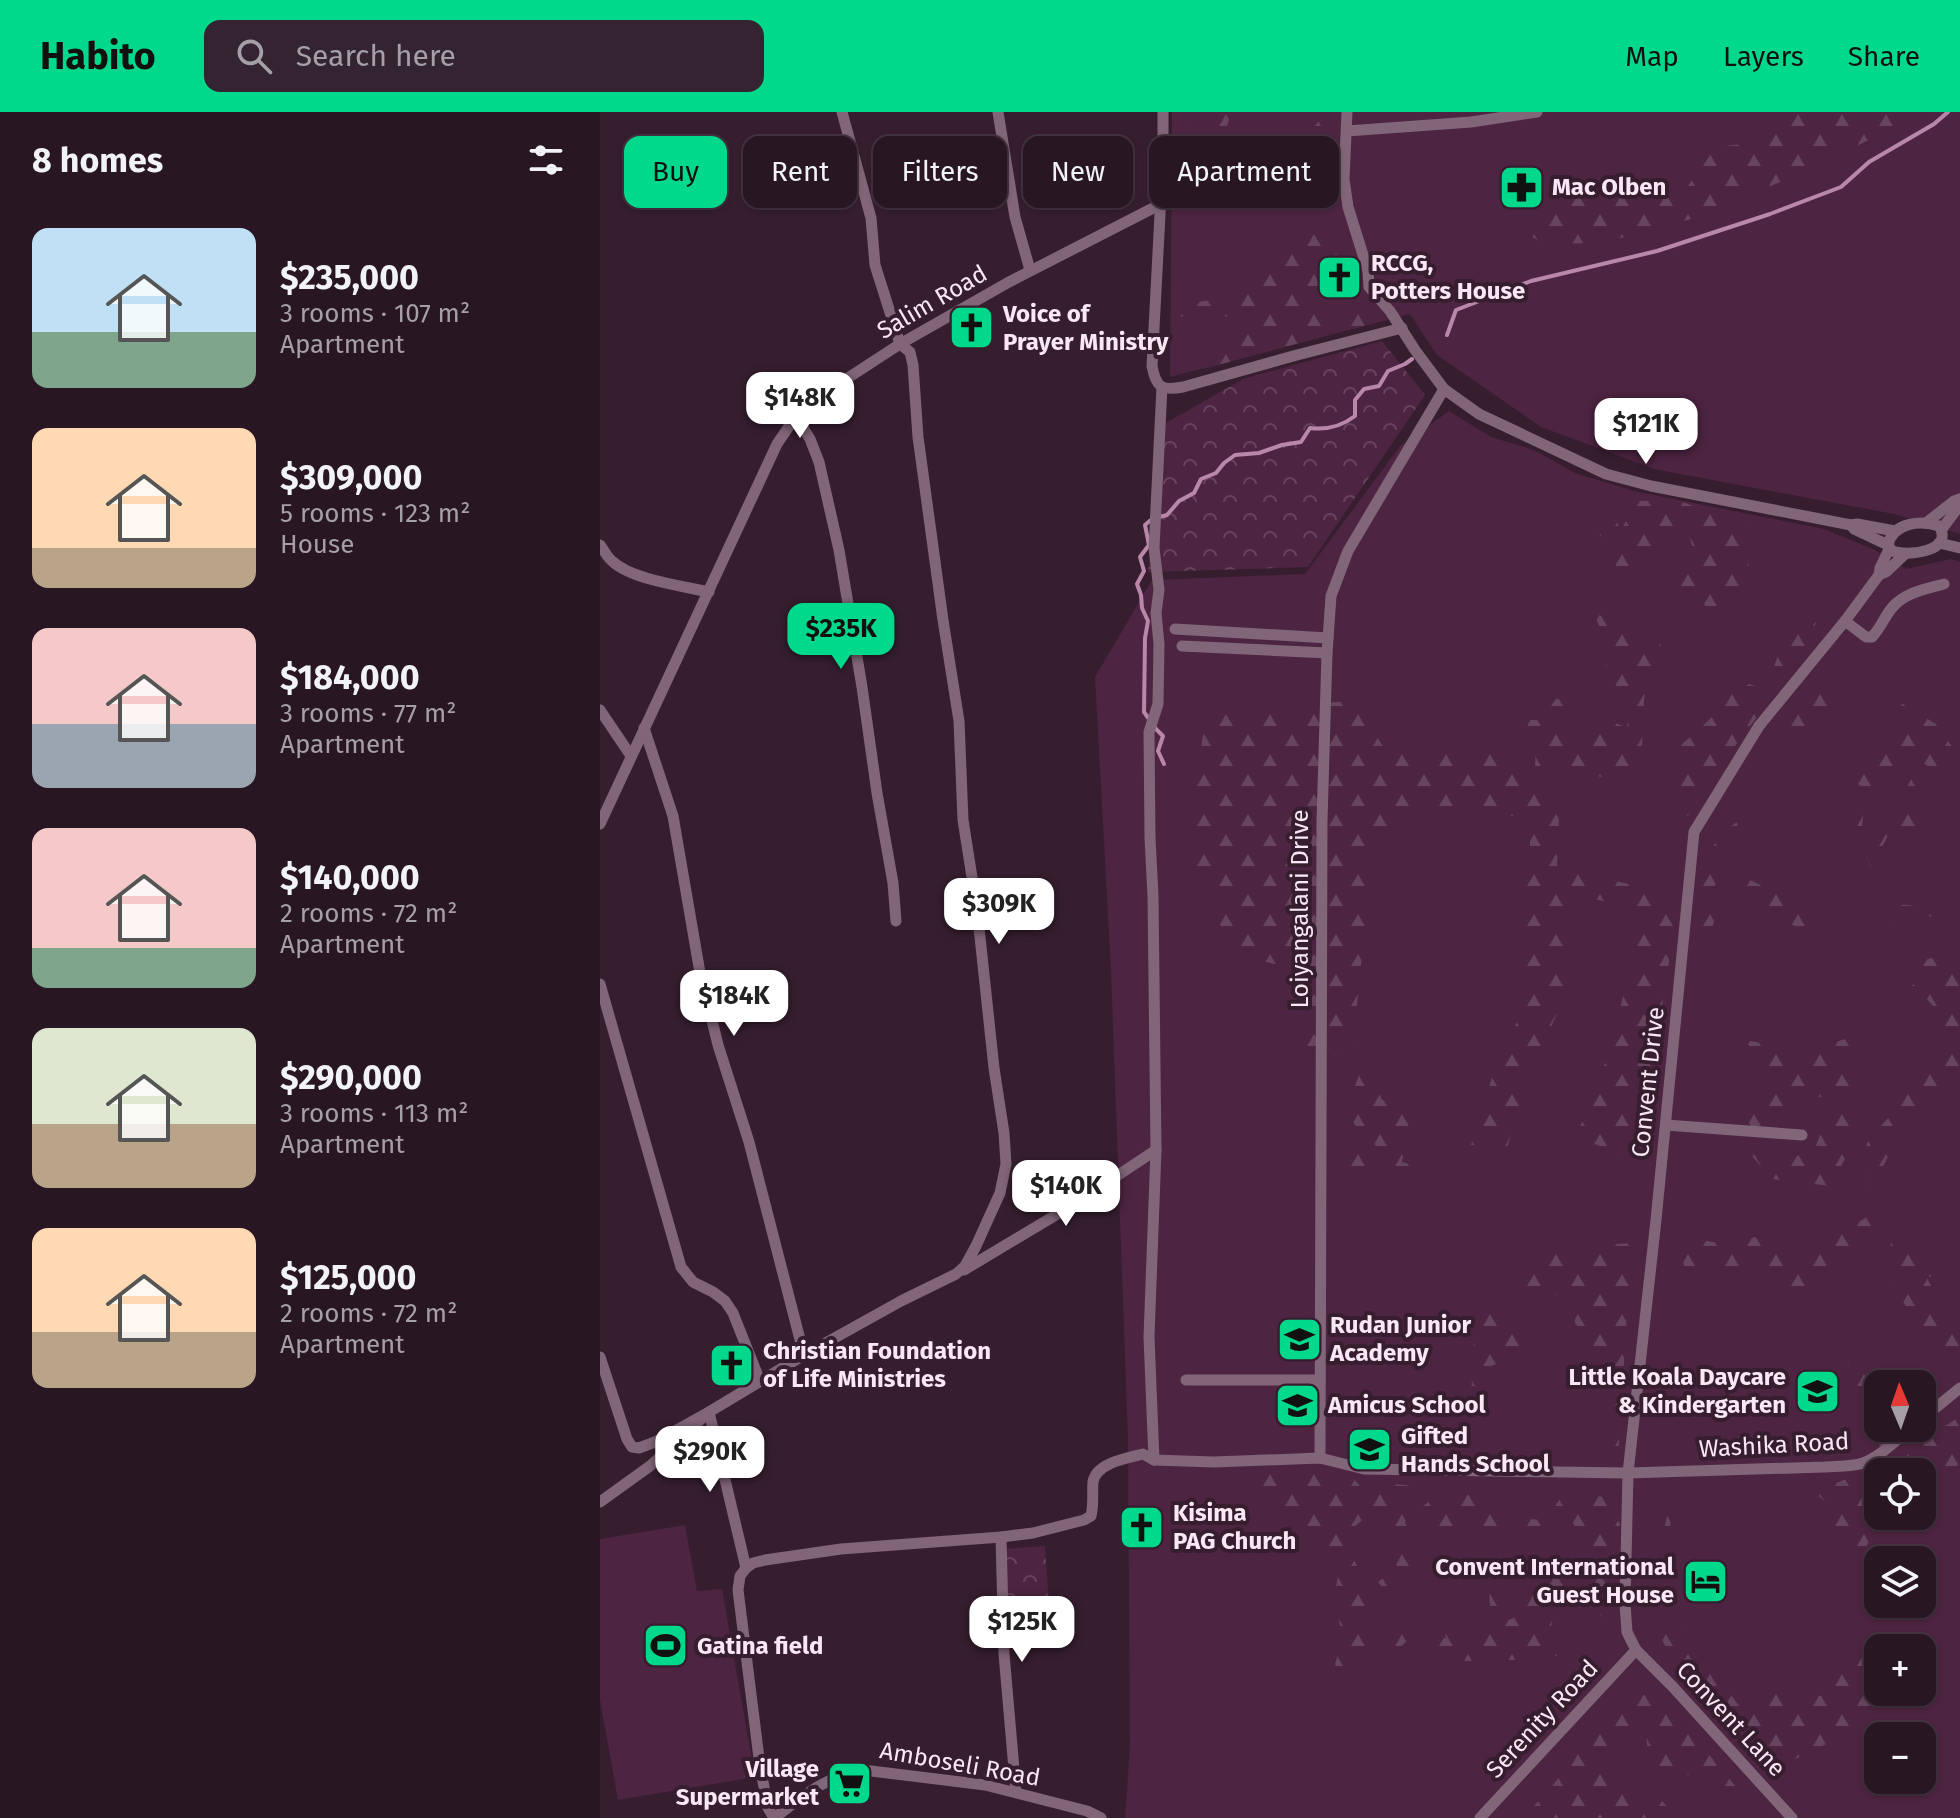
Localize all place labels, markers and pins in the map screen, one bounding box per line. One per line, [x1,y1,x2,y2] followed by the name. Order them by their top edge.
[1497,163,1545,211] pharmacy icon: Mac Olben
[1552,173,1666,201] place label: Mac Olben
[1371,249,1525,305] place label: RCCG, Potters House
[1316,253,1364,301] church icon: RCCG, Potters House
[1002,300,1169,356] place label: Voice of Prayer Ministry
[948,304,996,352] church icon: Voice of Prayer Ministry
[744,372,856,440] pin: $148K
[1590,398,1702,466] pin: $121K
[785,603,897,671] pin: $235K
[943,878,1055,946] pin: $309K
[678,970,790,1038] pin: $184K
[1010,1160,1122,1228] pin: $140K
[1329,1311,1472,1367] place label: Rudan Junior Academy
[1275,1315,1323,1363] school or university icon: Rudan Junior Academy
[763,1337,991,1393] place label: Christian Foundation of Life Ministries
[708,1341,756,1389] church icon: Christian Foundation of Life Ministries
[1568,1363,1786,1419] place label: Little Koala Daycare & Kindergarten
[1793,1367,1841,1415] school or university icon: Little Koala Daycare & Kindergarten
[1273,1381,1321,1429] school or university icon: Amicus School
[1327,1391,1487,1419] place label: Amicus School
[1401,1422,1551,1478] place label: Gifted Hands School
[654,1426,766,1494] pin: $290K
[1346,1426,1394,1474] school or university icon: Gifted Hands School
[1173,1499,1296,1555] place label: Kisima PAG Church
[1118,1503,1166,1551] church icon: Kisima PAG Church
[1435,1553,1675,1609] place label: Convent International Guest House
[1681,1557,1729,1605] hotel icon: Convent International Guest House
[966,1596,1078,1664] pin: $125K
[642,1622,690,1670] sports icon: Gatina field
[697,1632,823,1660] place label: Gatina field
[676,1755,820,1811] place label: Village Supermarket
[826,1759,874,1807] supermarket icon: Village Supermarket

